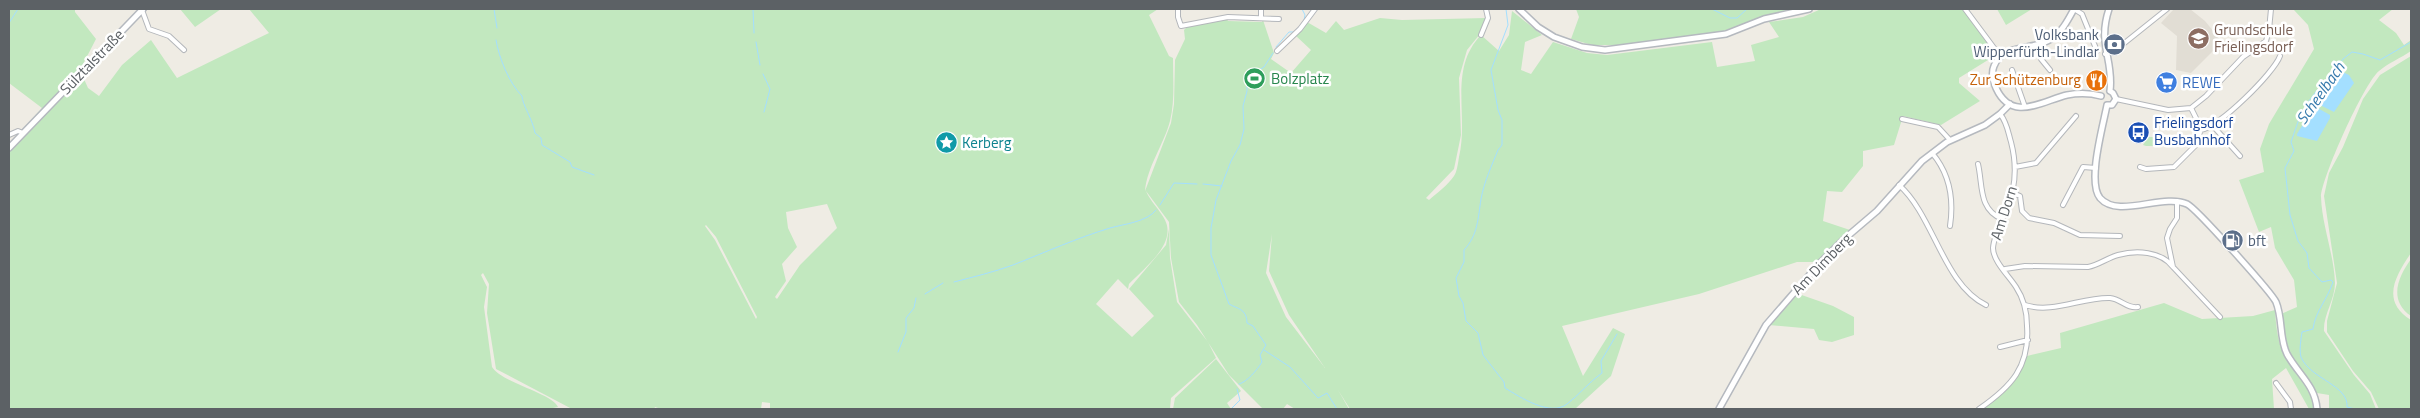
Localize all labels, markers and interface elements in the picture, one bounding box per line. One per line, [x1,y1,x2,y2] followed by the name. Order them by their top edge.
[2214,18,2293,58] place label: Grundschule Frielingsdorf
[1973,23,2099,63] place label: Volksbank Wipperfürth-Lindlar
[54,24,129,100] street label: Sülztalstraße
[2186,27,2210,51] school or university icon: Grundschule Frielingsdorf
[2103,32,2127,56] bank icon: Volksbank Wipperfürth-Lindlar
[2290,56,2351,129] water label: Scheelbach
[1243,67,1267,91] sports icon: Bolzplatz
[1271,67,1330,90] place label: Bolzplatz
[1970,68,2081,91] place label: Zur Schützenburg
[2085,68,2109,92] restaurant icon: Zur Schützenburg
[2154,71,2178,95] supermarket icon: REWE
[2182,71,2221,94] place label: REWE
[2154,111,2233,151] place label: Frielingsdorf Busbahnhof
[2126,120,2150,144] bus stop icon: Frielingsdorf Busbahnhof
[934,131,958,155] place icon: Kerberg
[962,131,1012,154] place label: Kerberg
[1984,183,2023,243] street label: Am Dorn
[1786,227,1857,300] street label: Am Dimberg
[2220,229,2244,253] fuel station icon: bft
[2248,229,2267,252] place label: bft

